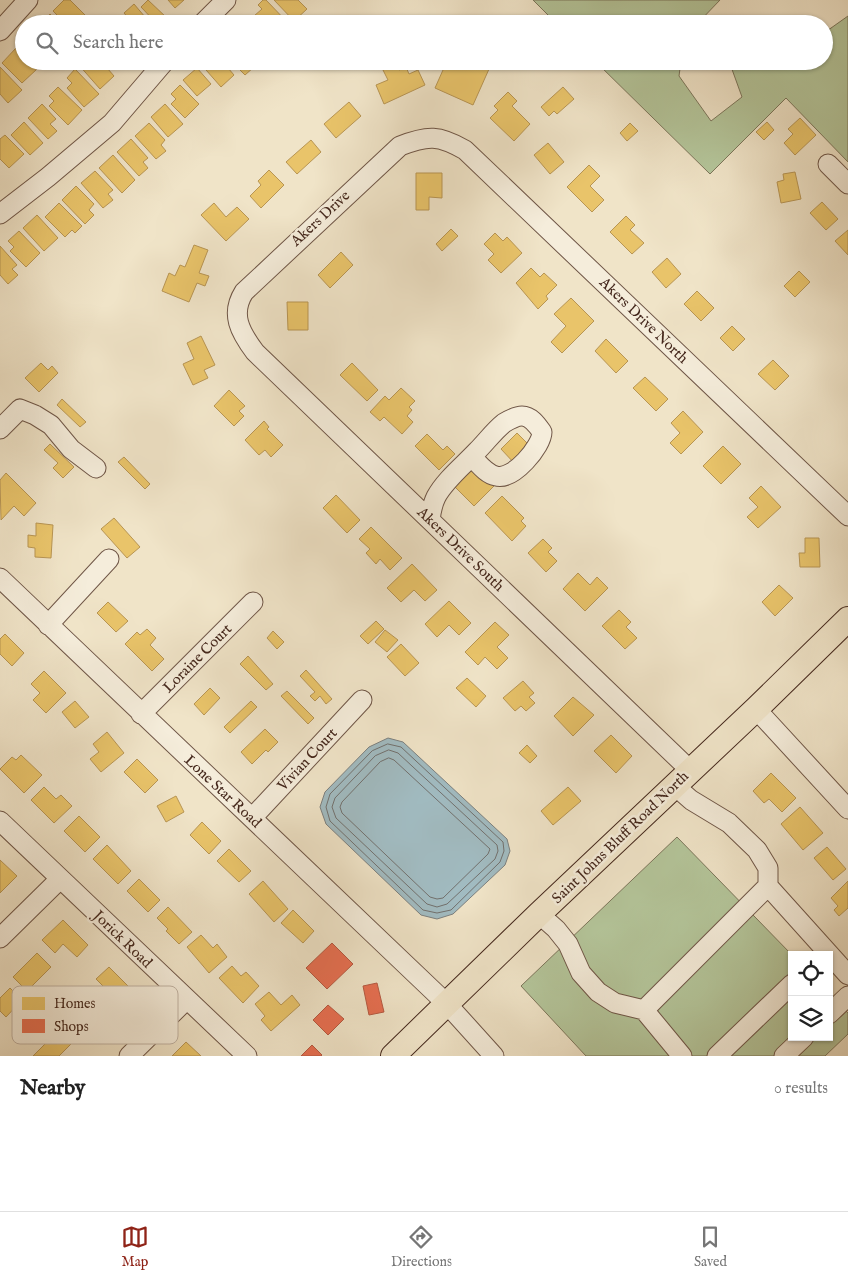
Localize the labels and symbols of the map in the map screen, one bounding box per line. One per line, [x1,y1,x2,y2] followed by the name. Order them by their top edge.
[286,186,354,251] street label: Akers Drive
[594,272,692,368] street label: Akers Drive North
[412,502,508,596] street label: Akers Drive South
[159,620,236,697] street label: Loraine Court
[273,724,341,796] street label: Vivian Court
[180,751,266,833] street label: Lone Star Road
[548,767,693,908] street label: Saint Johns Bluff Road North
[88,905,157,973] street label: Jorick Road
[12,986,178,1044] legend
[54,995,96,1013] text: Homes
[54,1018,89,1036] text: Shops

